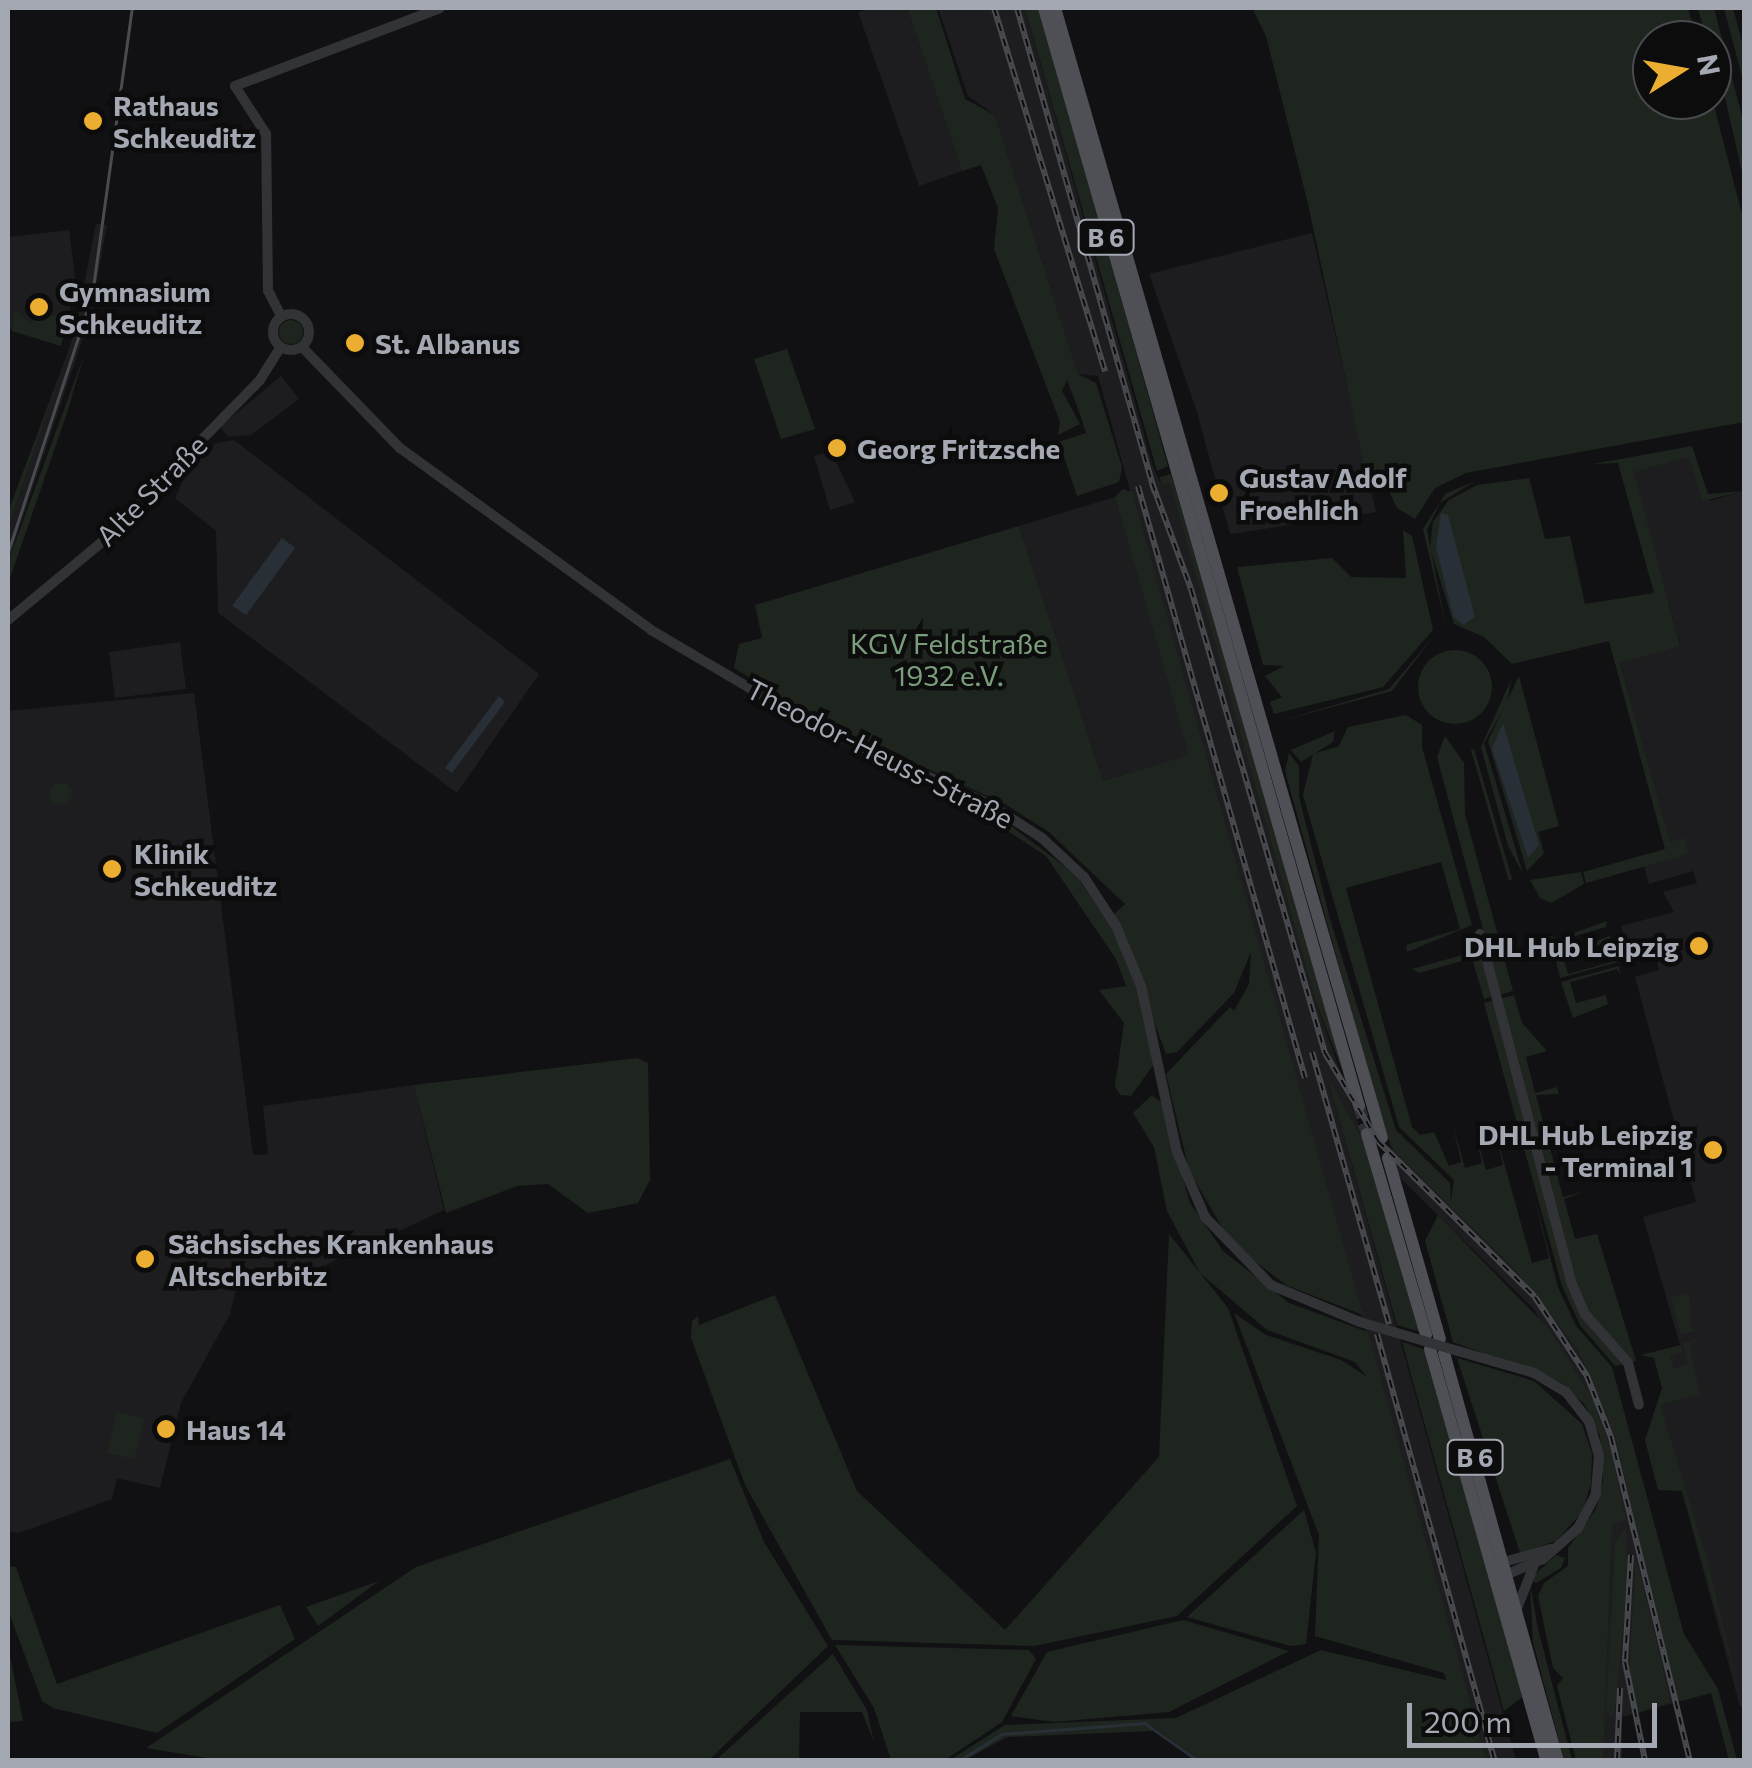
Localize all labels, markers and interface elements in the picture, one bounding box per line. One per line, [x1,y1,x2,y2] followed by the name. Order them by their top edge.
[1632,20,1732,120] north arrow
[1691,51,1728,78] text: N
[113,88,256,154] place label: Rathaus Schkeuditz
[82,110,104,132] marker: Rathaus Schkeuditz
[1076,217,1136,257] road number: B 6
[59,274,211,340] place label: Gymnasium Schkeuditz
[28,296,50,318] marker: Gymnasium Schkeuditz
[375,326,520,360] place label: St. Albanus
[344,332,366,354] marker: St. Albanus
[89,428,213,552] street label: Alte Straße
[857,431,1060,465] place label: Georg Fritzsche
[826,437,848,459] marker: Georg Fritzsche
[1239,460,1407,526] place label: Gustav Adolf Froehlich
[1208,482,1230,504] marker: Gustav Adolf Froehlich
[850,626,1048,692] park label: KGV Feldstraße 1932 e.V.
[741,671,1019,835] street label: Theodor-Heuss-Straße
[134,836,277,902] place label: Klinik Schkeuditz
[99,856,125,882] marker: Klinik Schkeuditz
[1464,929,1679,963] place label: DHL Hub Leipzig
[1688,935,1710,957] marker: DHL Hub Leipzig
[1478,1117,1693,1183] place label: DHL Hub Leipzig - Terminal 1
[1702,1139,1724,1161] marker: DHL Hub Leipzig - Terminal 1
[168,1226,494,1292] place label: Sächsisches Krankenhaus Altscherbitz
[132,1246,158,1272] marker: Sächsisches Krankenhaus Altscherbitz
[186,1412,286,1446] place label: Haus 14
[155,1418,177,1440] marker: Haus 14
[1445,1437,1505,1477] road number: B 6
[1412,1683,1662,1745] scale bar
[1424,1702,1512,1739] text: 200 m

